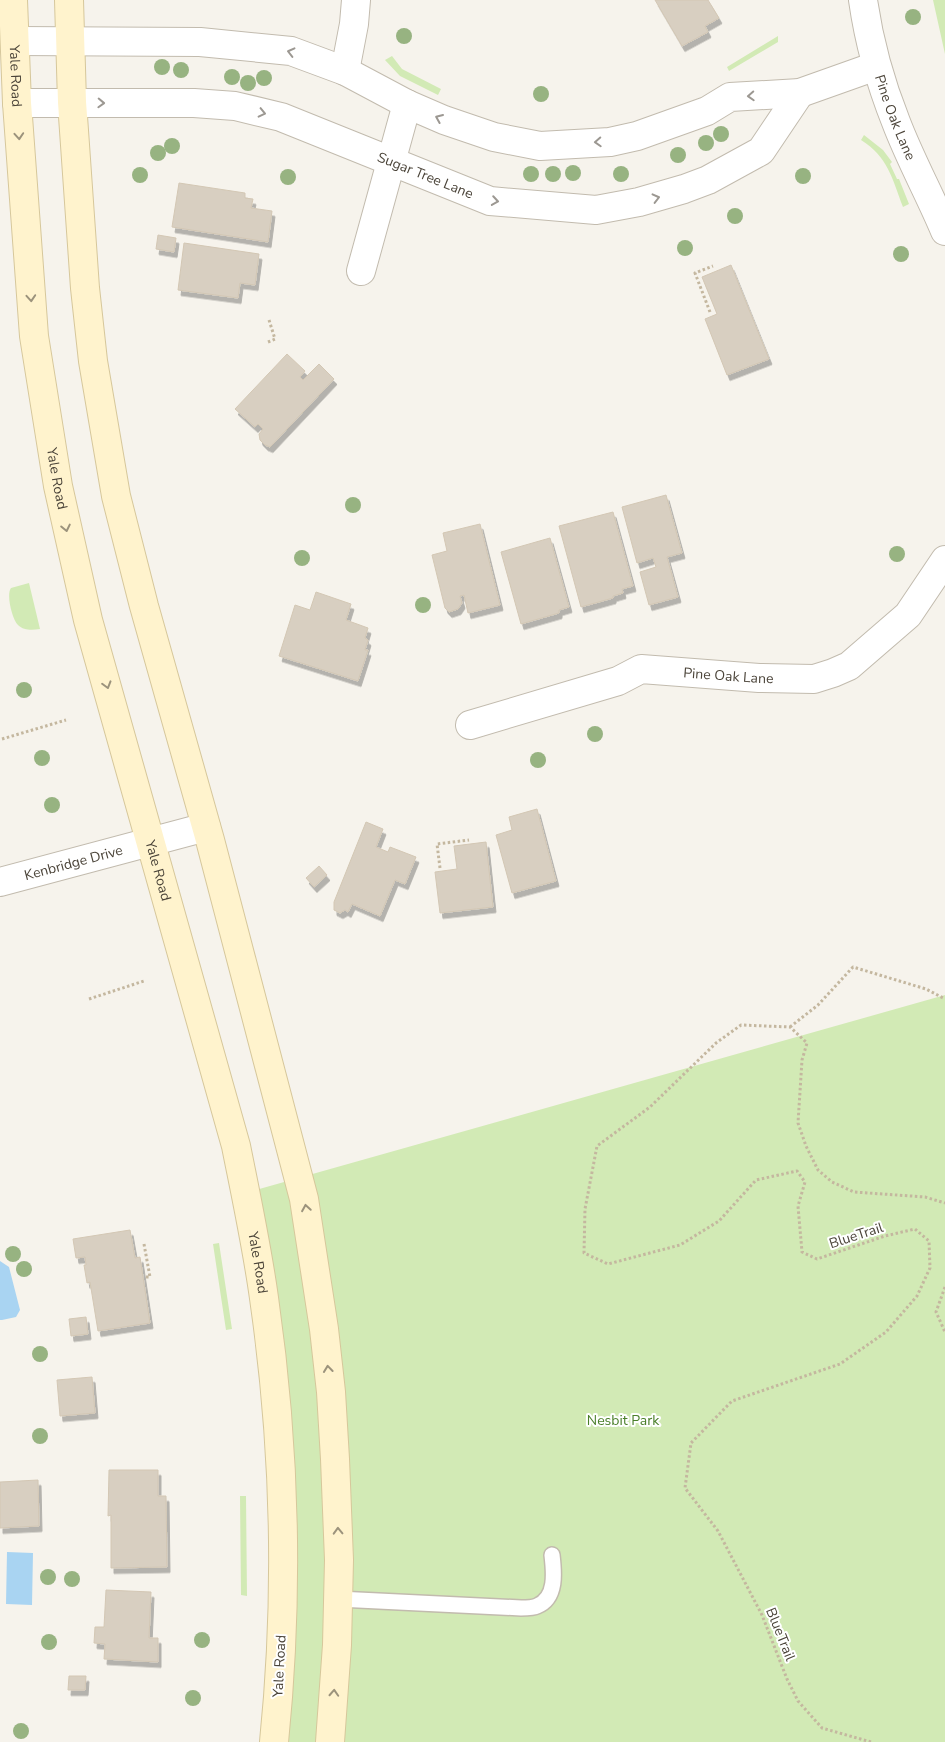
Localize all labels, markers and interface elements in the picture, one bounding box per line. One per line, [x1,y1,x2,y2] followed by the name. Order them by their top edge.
[5,43,26,108] street label: Yale Road
[288,48,296,58] one-way arrow
[870,72,920,163] street label: Pine Oak Lane
[747,90,755,101] one-way arrow
[97,98,105,109] one-way arrow
[258,107,267,118] one-way arrow
[436,114,444,124] one-way arrow
[13,132,24,140] one-way arrow
[594,137,602,148] one-way arrow
[374,148,476,203] street label: Sugar Tree Lane
[652,193,661,204] one-way arrow
[491,196,500,206] one-way arrow
[25,294,36,302] one-way arrow
[42,445,72,511] street label: Yale Road
[61,523,71,532] one-way arrow
[683,663,774,688] street label: Pine Oak Lane
[101,681,112,689] one-way arrow
[140,837,176,903] street label: Yale Road
[22,841,125,885] street label: Kenbridge Drive
[301,1204,311,1212] one-way arrow
[827,1218,887,1253] street label: BlueTrail
[243,1229,272,1295] street label: Yale Road
[323,1365,334,1373] one-way arrow
[587,1411,660,1430] park label: Nesbit Park
[332,1527,343,1535] one-way arrow
[761,1605,800,1665] street label: BlueTrail
[268,1634,291,1699] street label: Yale Road
[328,1689,339,1697] one-way arrow

